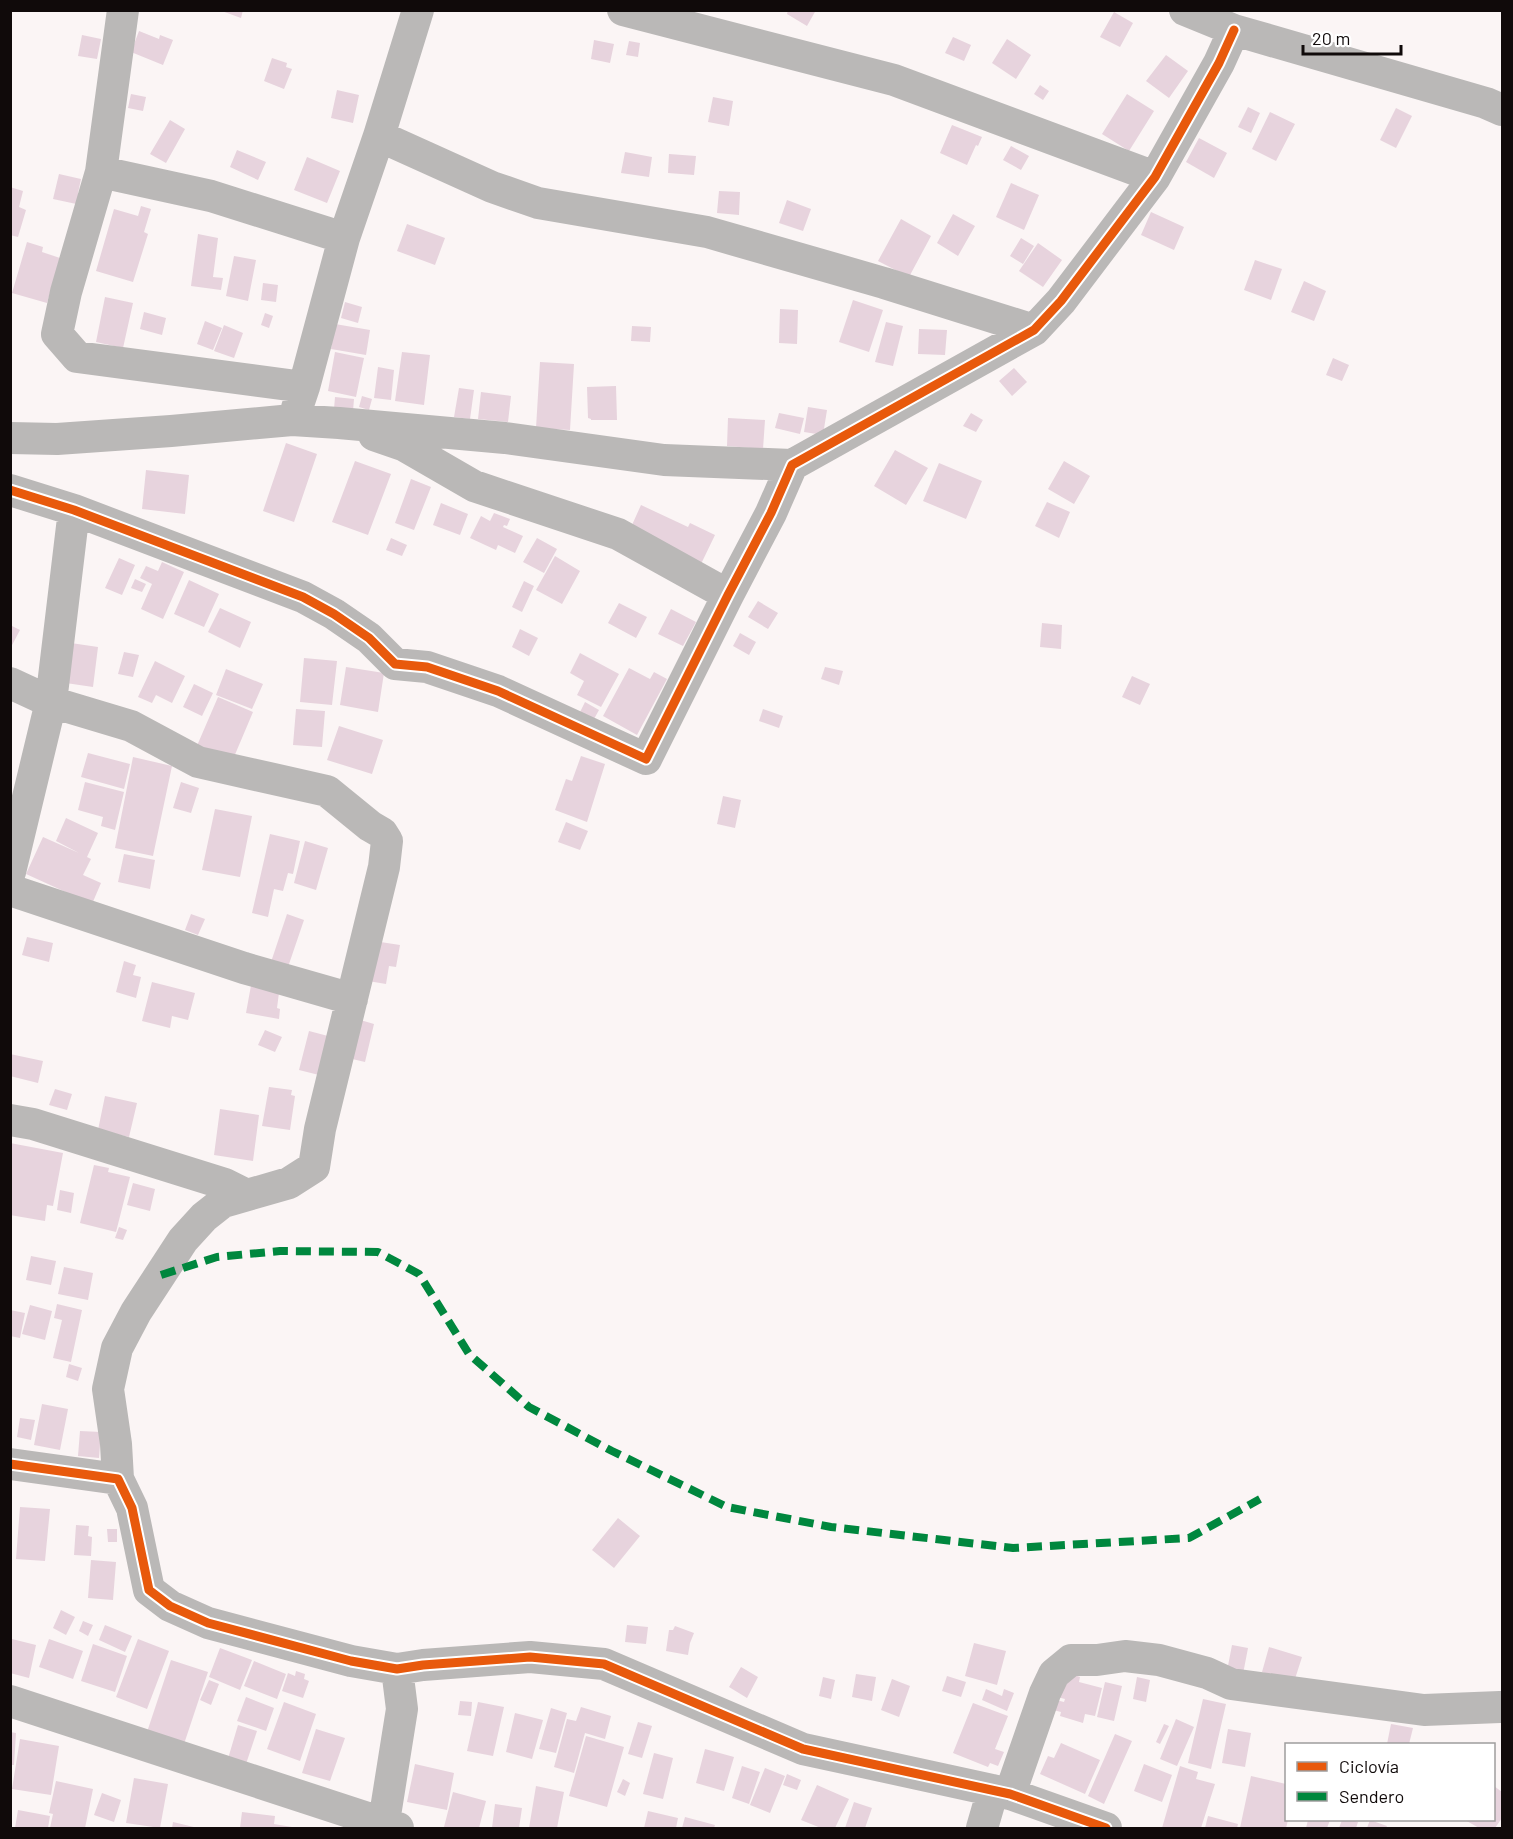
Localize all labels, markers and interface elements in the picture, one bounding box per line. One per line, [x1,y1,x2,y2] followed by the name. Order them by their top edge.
[1303,18,1400,56] scale bar
[1312,27,1350,49] text: 20 m
[1285,1743,1495,1821] legend
[1339,1755,1399,1777] text: Ciclovía
[1339,1785,1404,1807] text: Sendero

